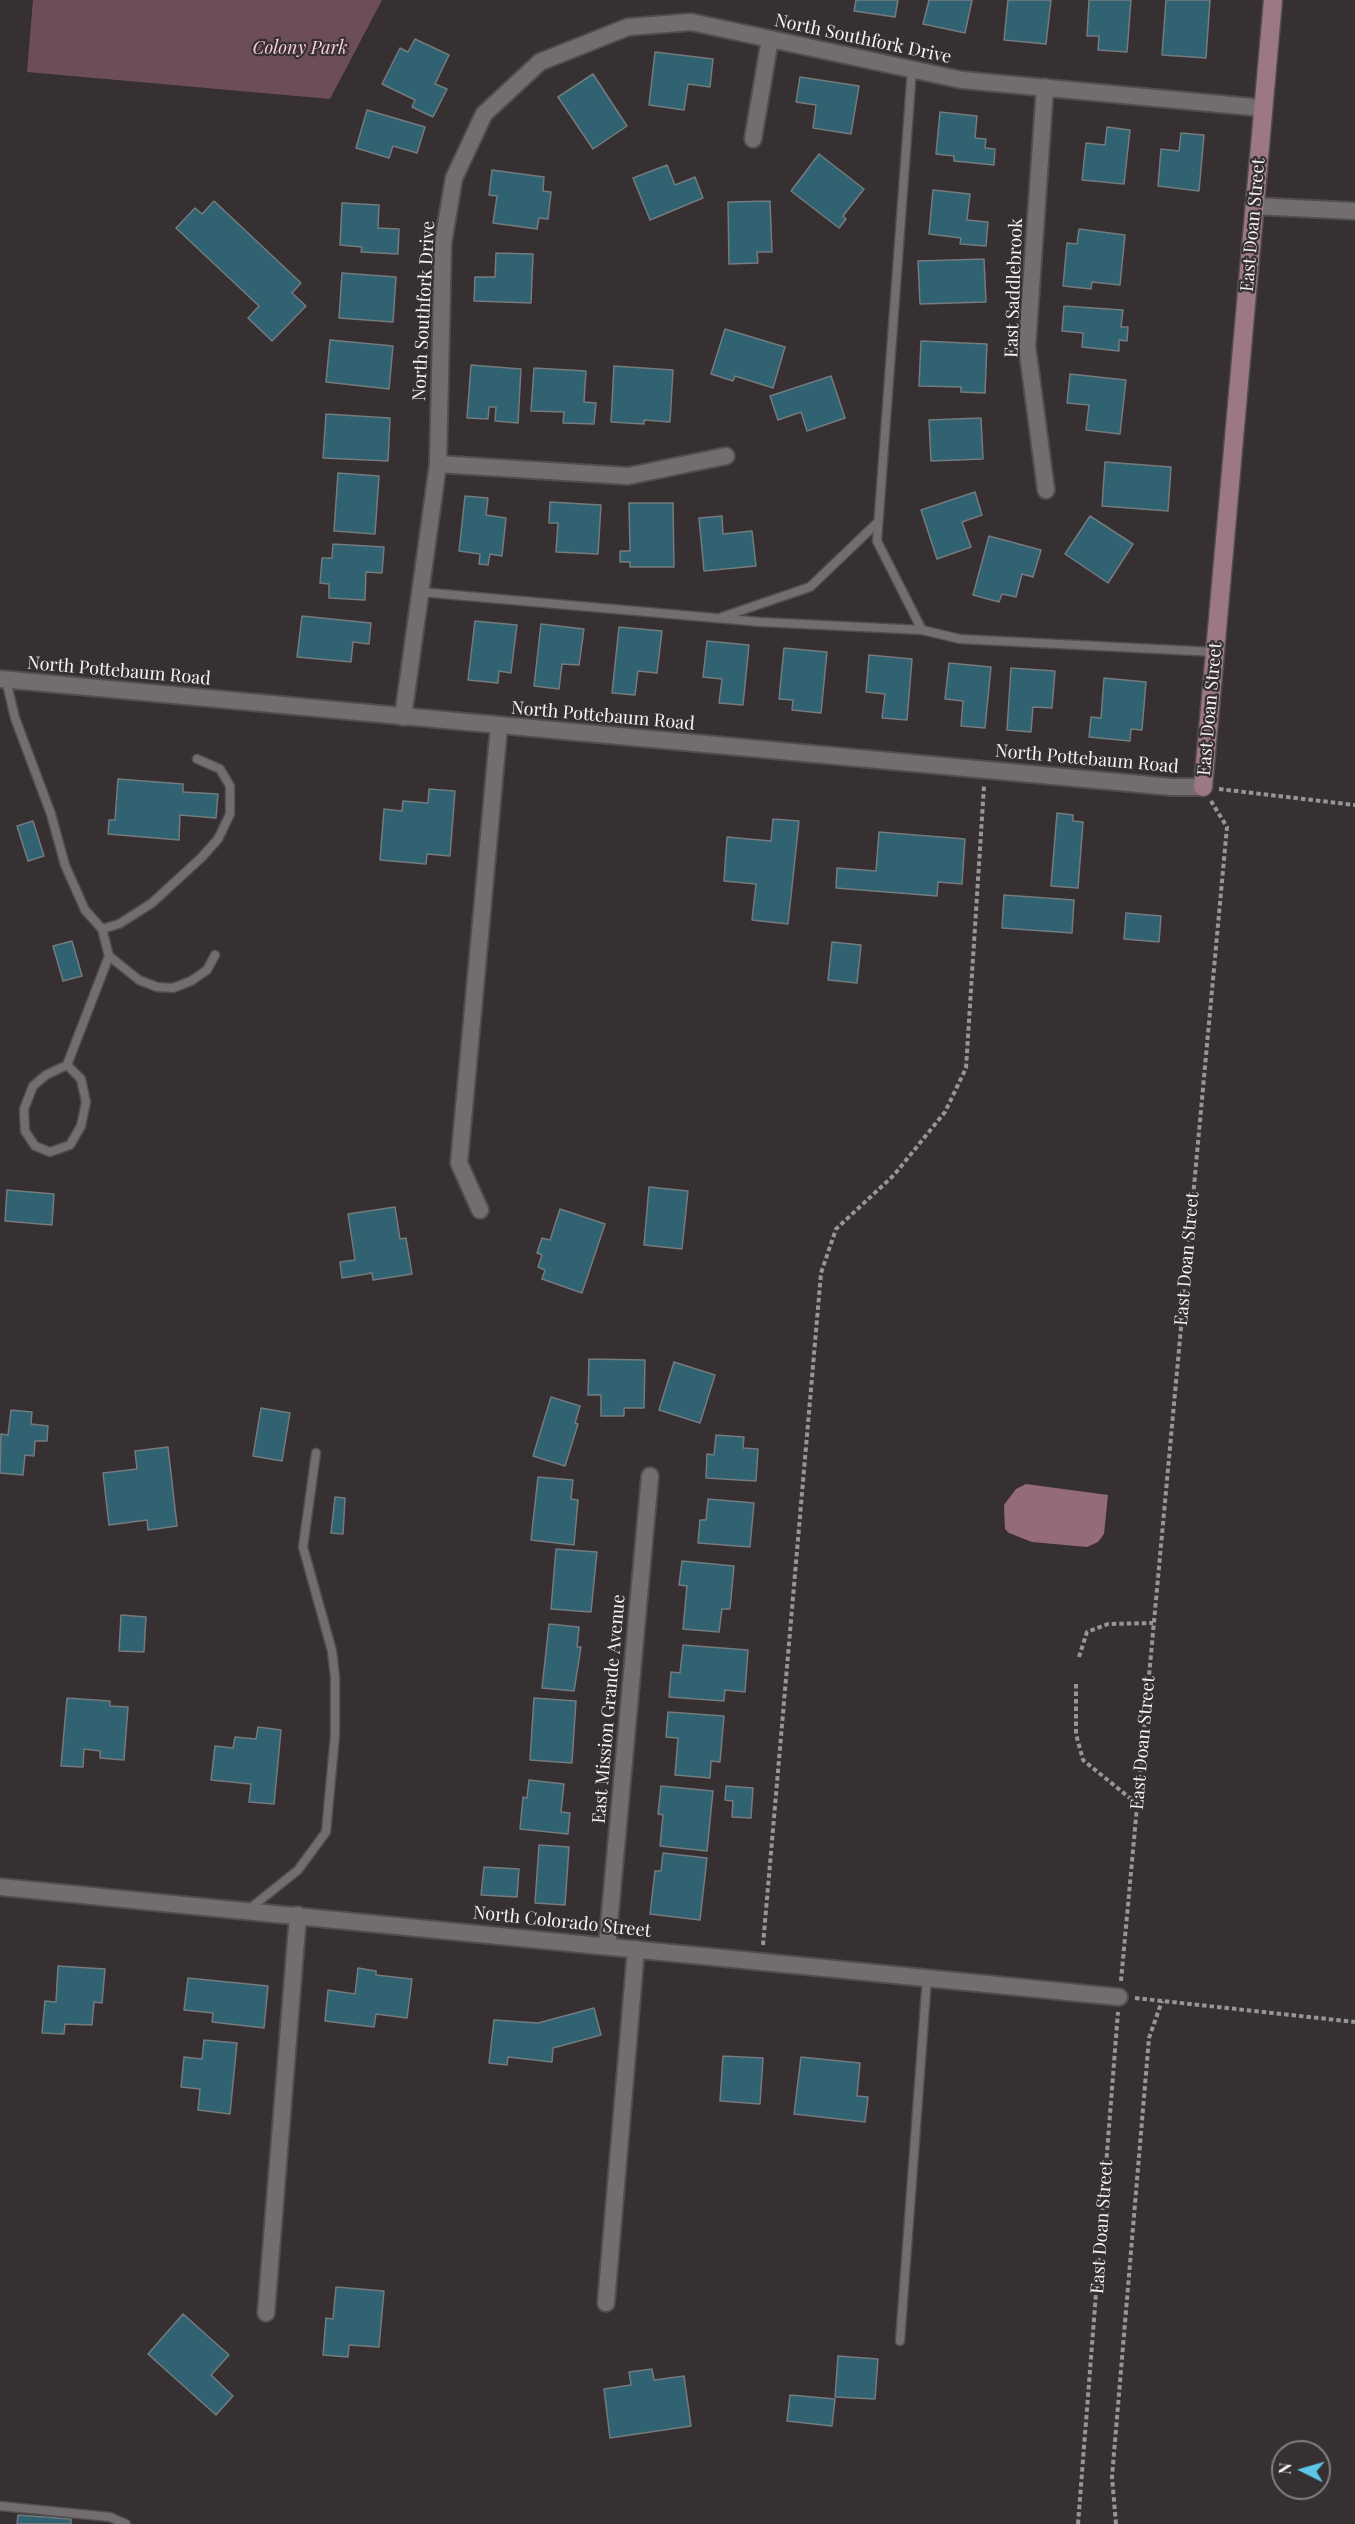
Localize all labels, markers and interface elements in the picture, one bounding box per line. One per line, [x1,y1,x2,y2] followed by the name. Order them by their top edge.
[773,10,953,68] street label: North Southfork Drive
[252,37,348,59] park label: Colony Park
[1236,157,1270,293] street label: East Doan Street
[1001,218,1027,358] street label: East Saddlebrook
[408,220,440,402] street label: North Southfork Drive
[1193,641,1227,777] street label: East Doan Street
[26,652,212,690] street label: North Pottebaum Road
[510,697,696,735] street label: North Pottebaum Road
[994,740,1180,778] street label: North Pottebaum Road
[1170,1191,1204,1327] street label: East Doan Street
[588,1593,630,1825] street label: East Mission Grande Avenue
[1126,1675,1160,1811] street label: East Doan Street
[472,1902,652,1942] street label: North Colorado Street
[1087,2159,1117,2295] street label: East Doan Street
[1271,2440,1331,2500] north arrow
[1274,2462,1296,2475] text: N

